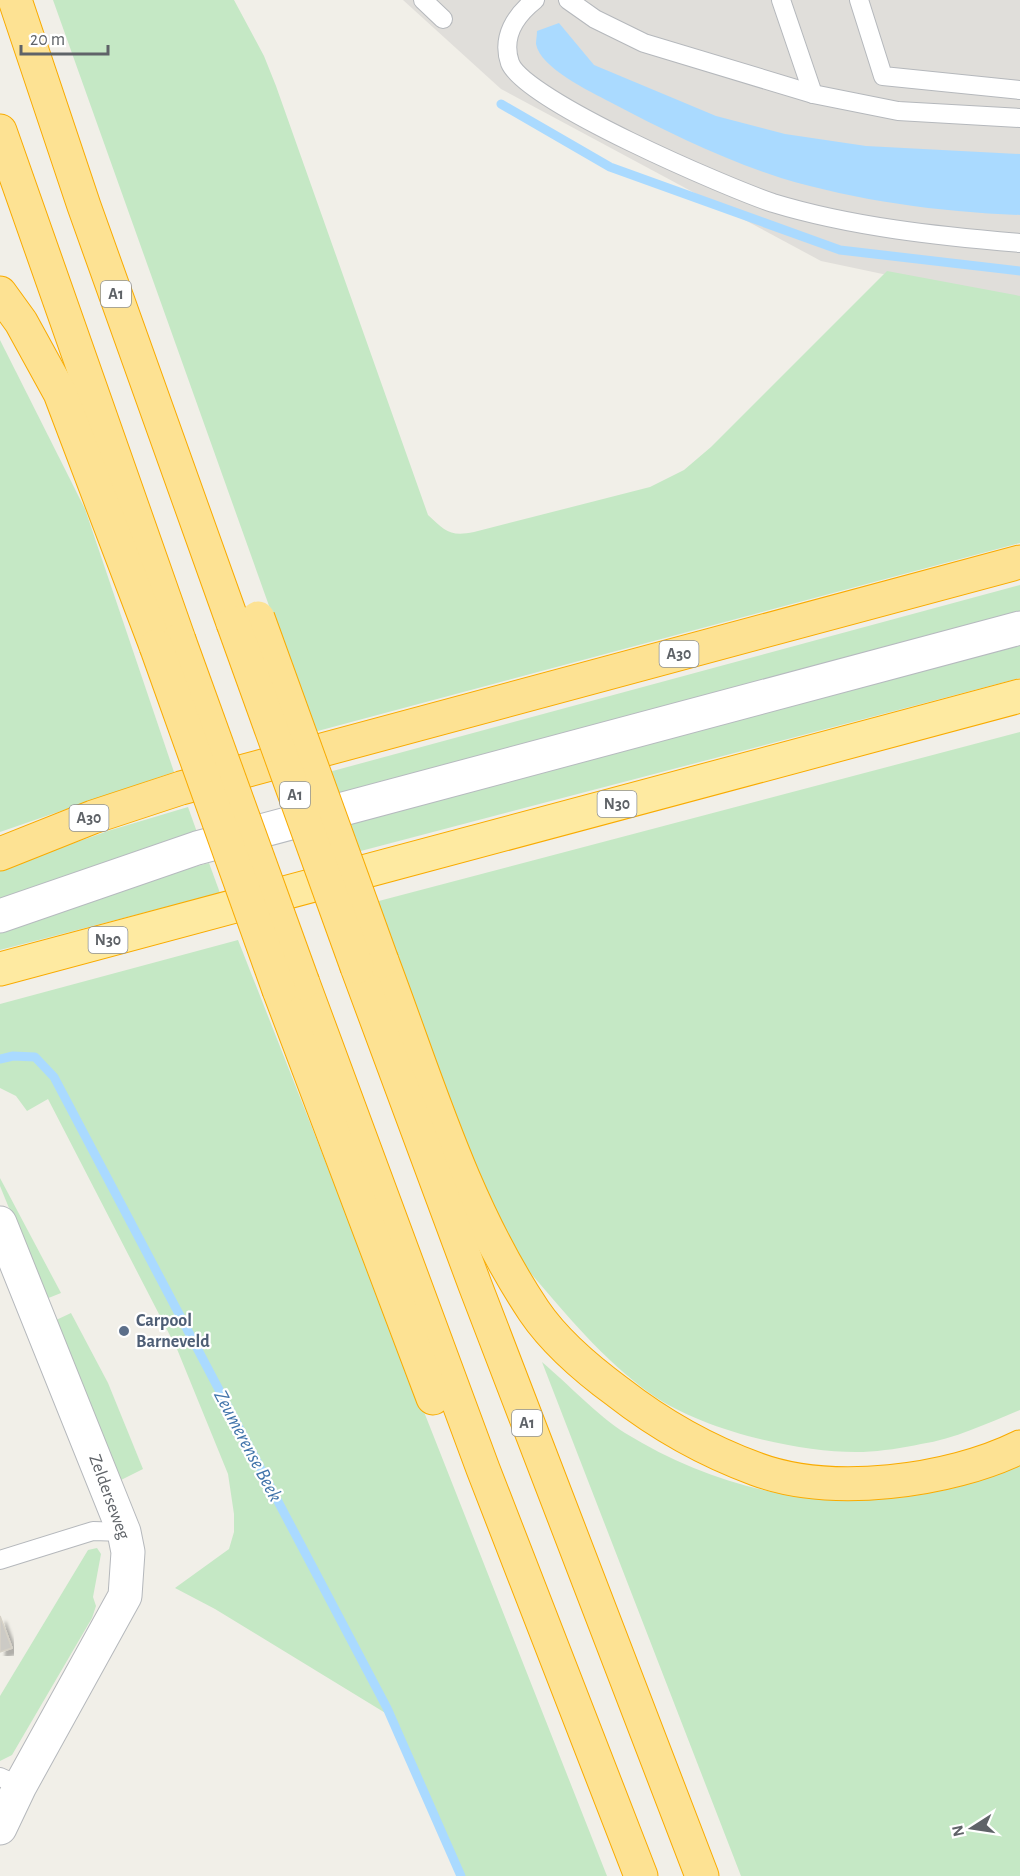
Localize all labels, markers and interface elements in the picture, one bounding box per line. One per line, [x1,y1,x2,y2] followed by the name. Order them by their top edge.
[21,18,108,56] scale bar
[30,31,65,49] text: 20 m
[101,281,131,307] road number: A1
[660,641,698,667] road number: A30
[280,782,310,808] road number: A1
[598,791,636,817] road number: N30
[70,805,109,831] road number: A30
[88,927,128,953] road number: N30
[136,1312,210,1351] place label: Carpool Barneveld
[117,1324,131,1338] marker: Carpool Barneveld
[210,1387,286,1505] water label: Zeumerense Beek
[512,1410,542,1436] road number: A1
[85,1452,133,1542] street label: Zelderseweg
[942,1798,1002,1858] north arrow
[949,1824,967,1838] text: N

